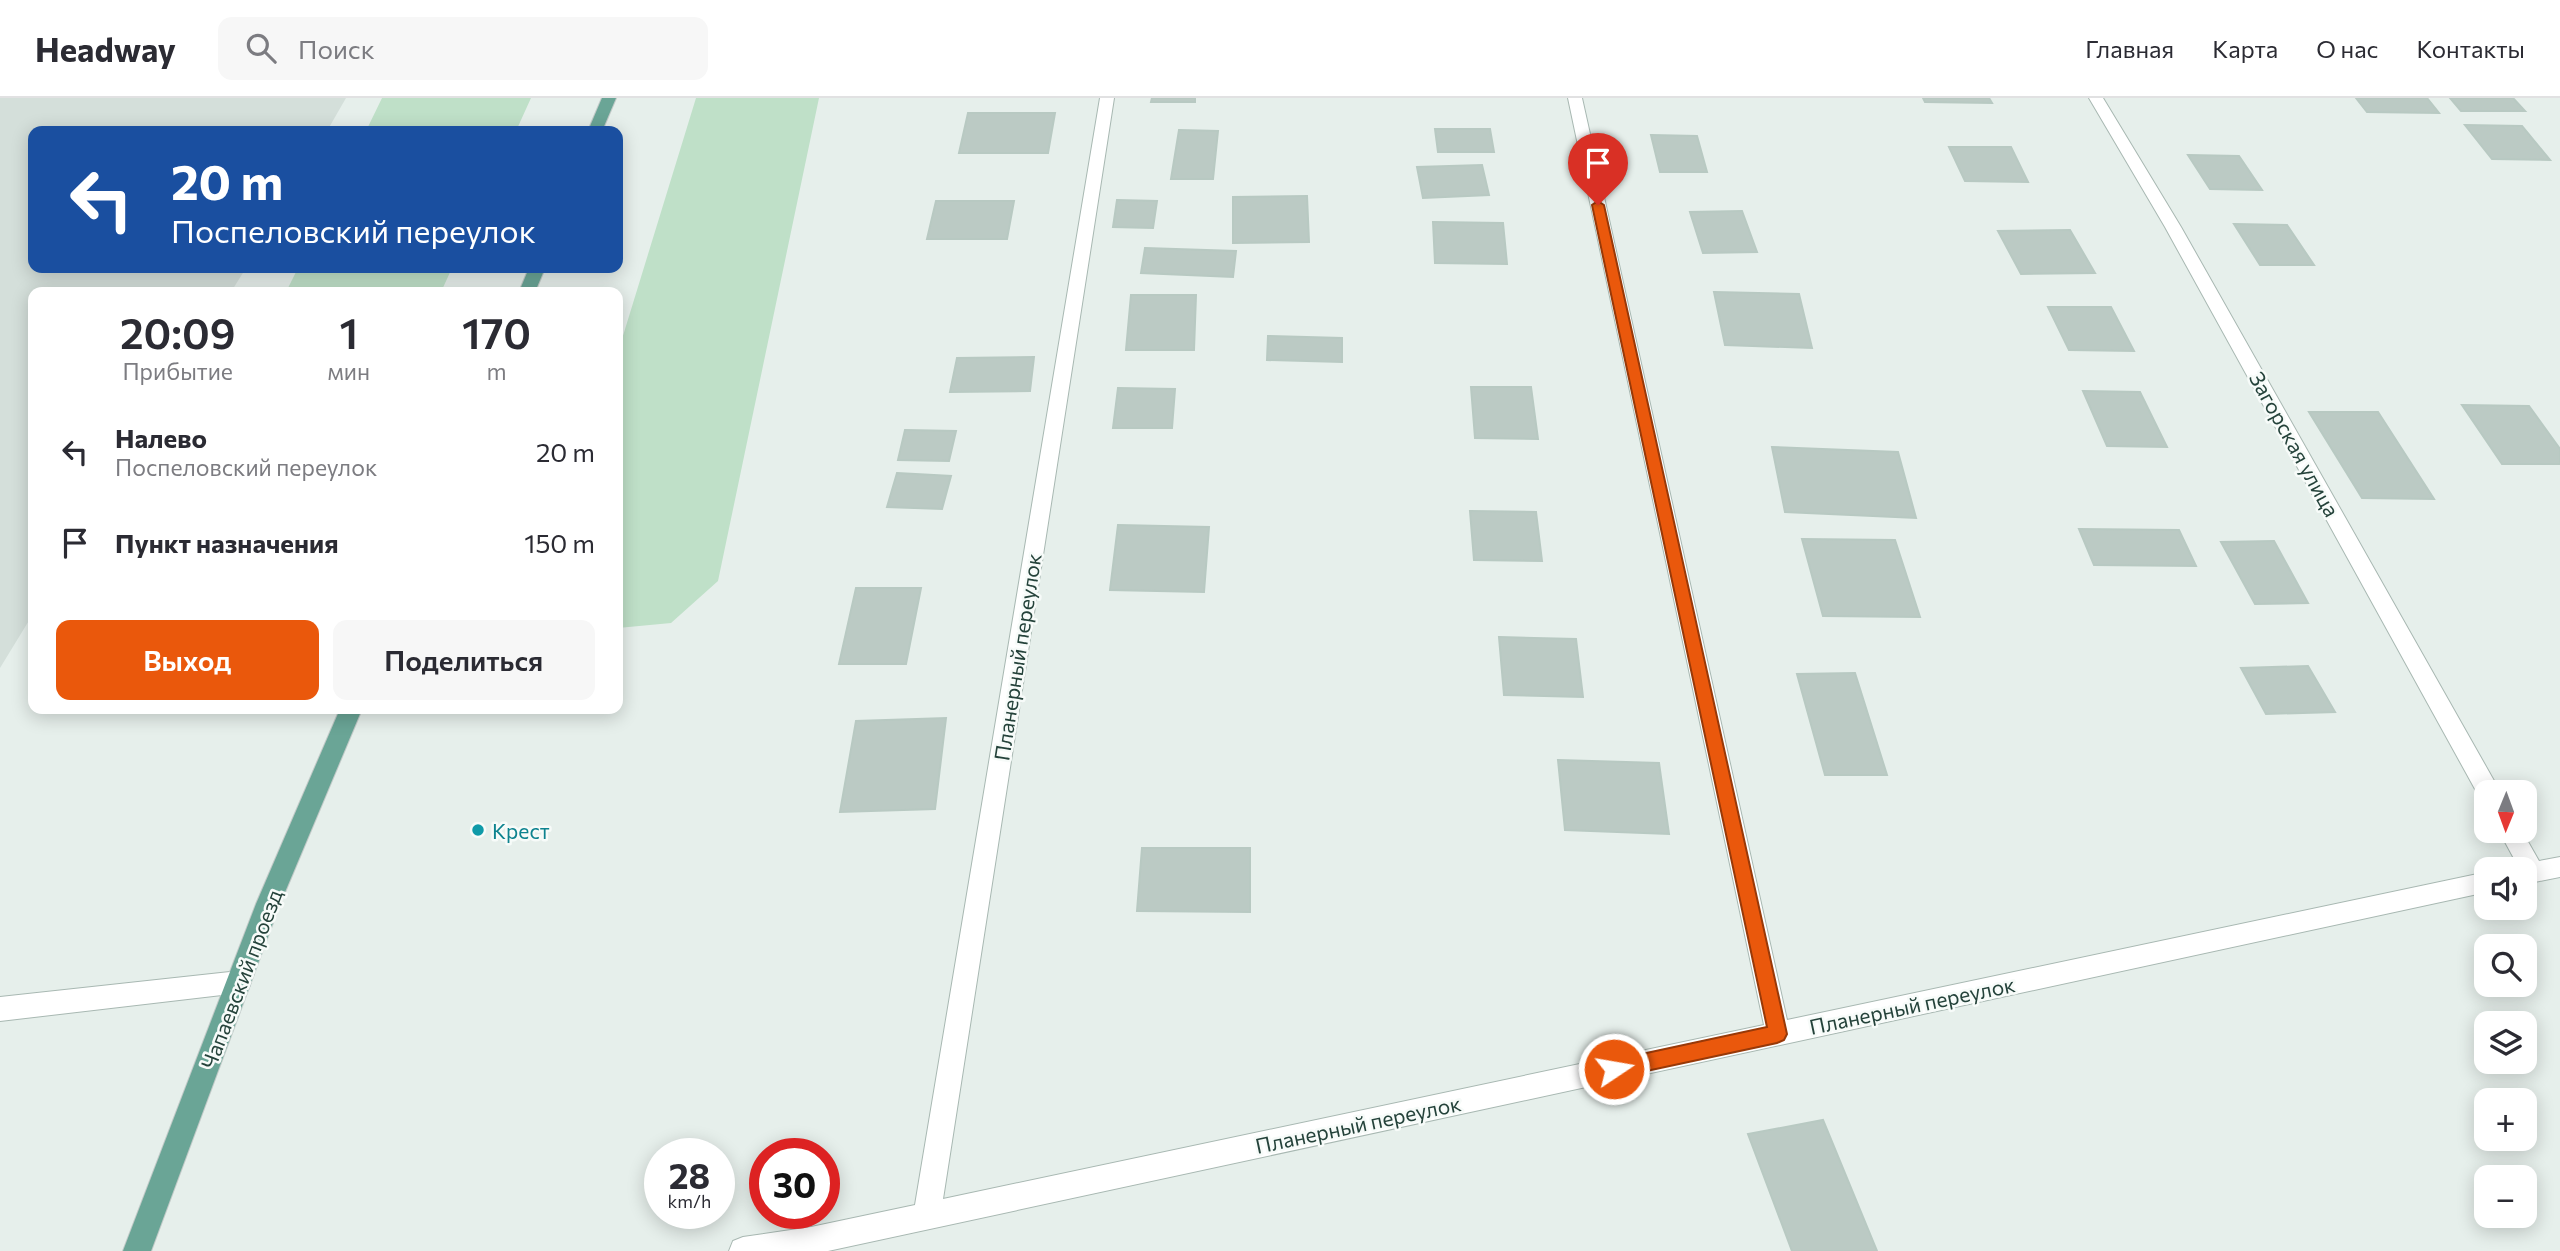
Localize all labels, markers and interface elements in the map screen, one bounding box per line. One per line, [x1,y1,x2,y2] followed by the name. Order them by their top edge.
[218,17,708,80] search box
[35,28,176,69] text: Headway
[242,29,280,67] icon: search
[298,33,375,64] text: Поиск
[2085,34,2174,63] text: Главная
[2212,34,2278,63] text: Карта
[2316,34,2378,63] text: О нас
[2416,34,2525,63] text: Контакты
[1568,133,1628,205] pin
[1579,144,1617,182] icon: arrive
[171,150,283,210] text: 20 m
[56,154,147,245] icon: left
[171,210,536,250] text: Поспеловский переулок
[120,306,235,358] text: 20:09
[339,306,358,358] text: 1
[462,306,531,358] text: 170
[122,357,233,385] text: Прибытие
[327,357,370,385] text: мин
[486,357,507,385] text: m
[2245,367,2345,521] street label: Загорская улица
[115,422,207,453] text: Налево
[56,433,94,471] icon: left
[536,436,595,467] text: 20 m
[115,453,377,481] text: Поспеловский переулок
[56,524,94,562] icon: arrive
[115,527,339,558] text: Пункт назначения
[524,527,595,558] text: 150 m
[988,552,1046,762] street label: Планерный переулок
[56,620,319,700] button: Выход
[333,620,595,700] button: Поделиться
[2474,780,2538,844] north arrow
[2474,780,2537,1228] map controls
[492,818,550,843] place label: Крест
[470,822,486,838] marker: Крест
[2474,857,2537,920] button: sound
[195,886,287,1072] street label: Чапаевский проезд
[2474,934,2537,997] button: search
[1807,971,2017,1039] street label: Планерный переулок
[2474,1011,2537,1074] button: layers
[1577,1032,1651,1106] position arrow
[2474,1088,2537,1151] button: +
[1253,1090,1463,1158] street label: Планерный переулок
[749,1138,840,1229] speed limit sign: 30
[669,1153,710,1196] text: 28
[2474,1165,2537,1228] button: −
[668,1190,711,1212] text: km/h

